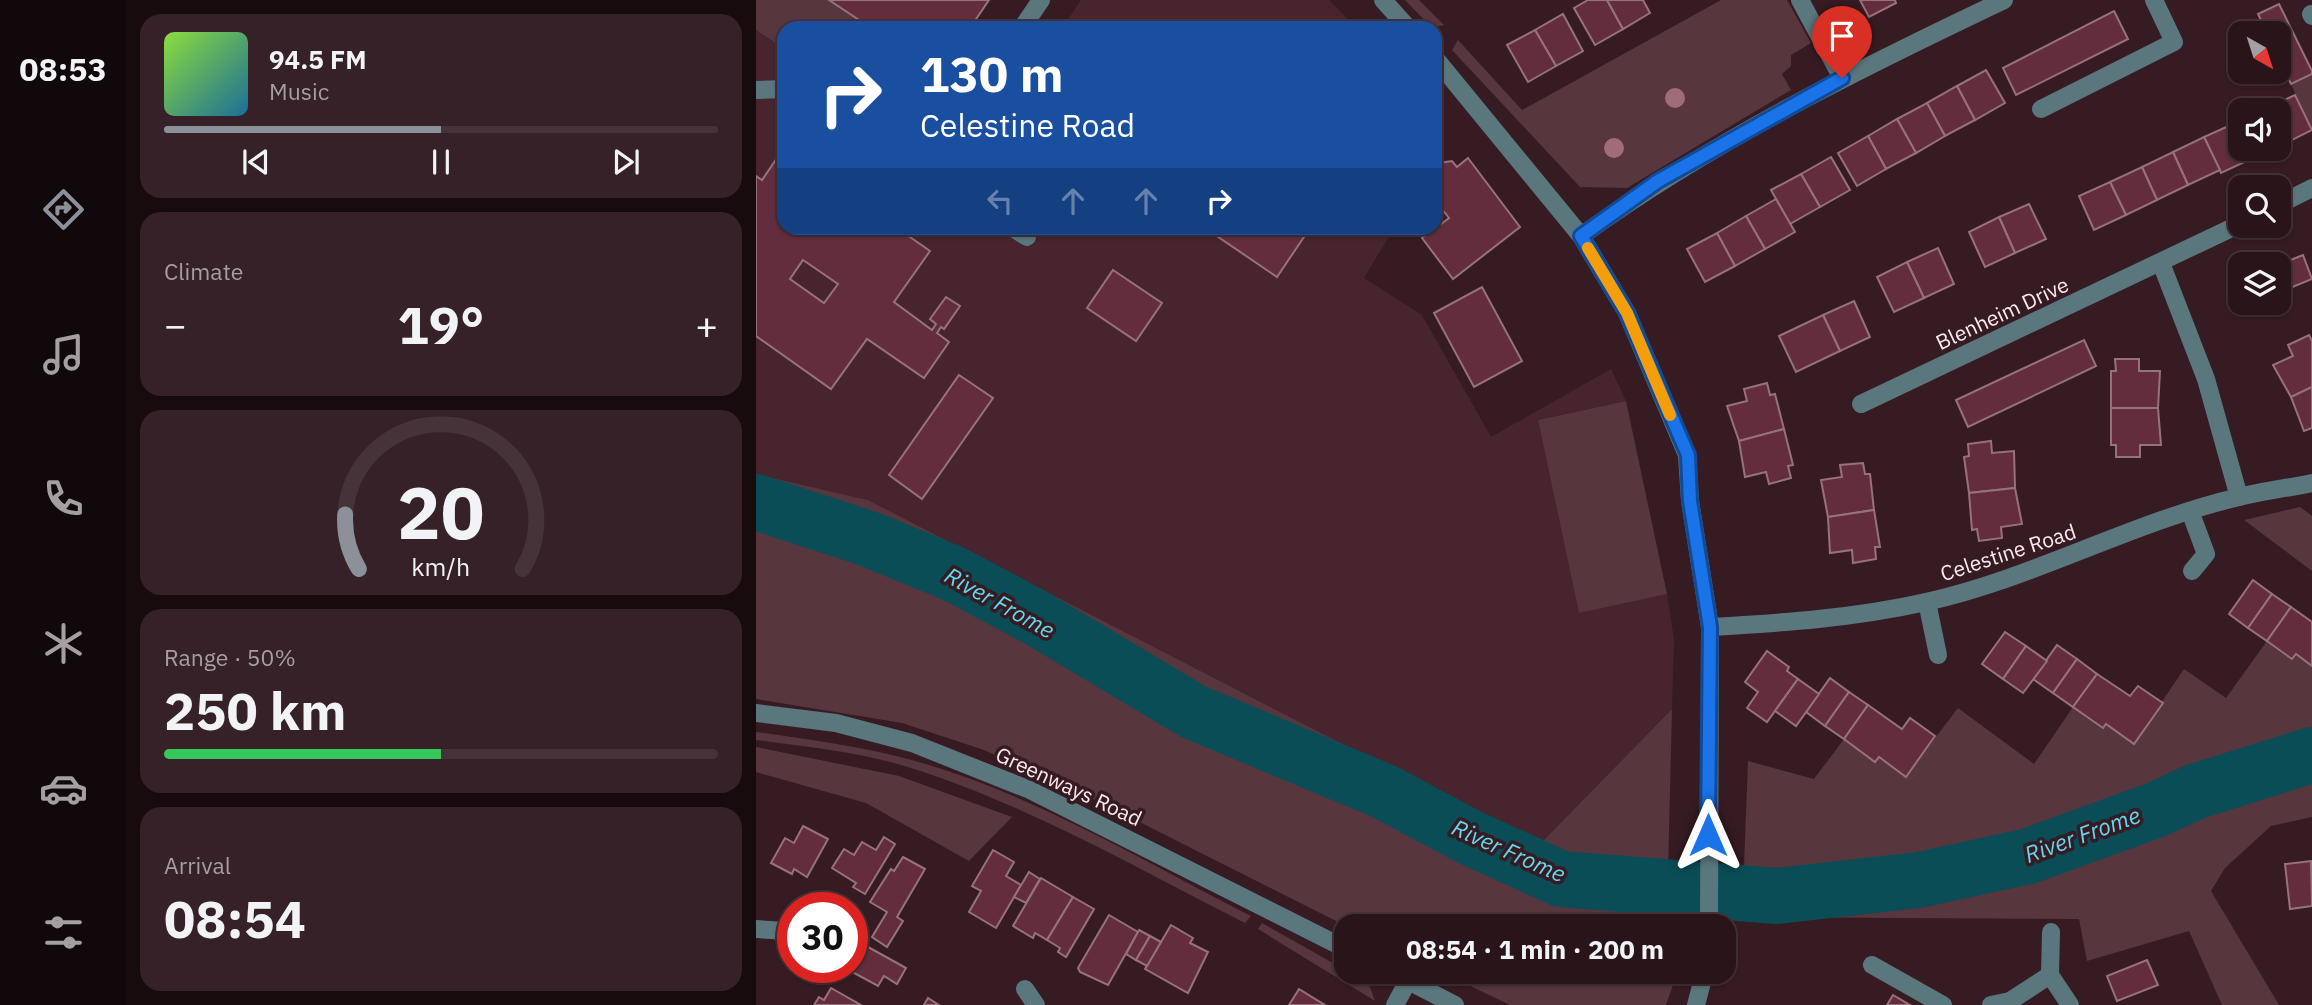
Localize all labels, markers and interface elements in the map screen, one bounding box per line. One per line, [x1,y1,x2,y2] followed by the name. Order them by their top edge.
[1812,6,1872,78] pin
[1823,17,1861,55] icon: arrive
[2228,21,2291,84] north arrow
[2228,21,2291,315] map controls
[269,42,367,76] text: 94.5 FM
[920,42,1064,105] text: 130 m
[19,48,107,90] text: 08:53
[805,49,896,140] icon: right
[269,76,329,106] text: Music
[2228,98,2291,161] button: sound
[920,104,1135,146] text: Celestine Road
[237,143,275,181] icon: previous
[422,143,460,181] icon: pause
[607,143,645,181] icon: next
[2228,175,2291,238] button: search
[981,182,1019,220] icon: left
[1054,182,1092,220] icon: ahead
[1127,182,1165,220] icon: ahead
[1200,182,1238,220] icon: right
[39,185,88,234] icon: directions
[2228,252,2291,315] button: layers
[164,256,243,286] text: Climate
[1931,270,2073,356] street label: Blenheim Drive
[398,291,484,358] text: 19°
[164,300,187,349] text: −
[695,300,718,349] text: +
[39,330,88,379] icon: music
[397,464,485,559] text: 20
[39,474,88,523] icon: phone
[1937,517,2079,587] street label: Celestine Road
[412,549,470,582] text: km/h
[940,560,1060,645] water label: River Frome
[39,619,88,668] icon: climate
[164,642,296,672] text: Range · 50%
[164,677,346,744] text: 250 km
[991,740,1147,832] street label: Greenways Road
[39,764,88,813] icon: car
[1671,798,1745,872] position arrow
[2020,799,2144,869] water label: River Frome
[1448,812,1571,888] water label: River Frome
[164,850,231,880] text: Arrival
[164,885,306,952] text: 08:54
[777,892,868,983] speed limit sign: 30
[39,908,88,957] icon: filters
[1406,932,1664,966] text: 08:54 · 1 min · 200 m

